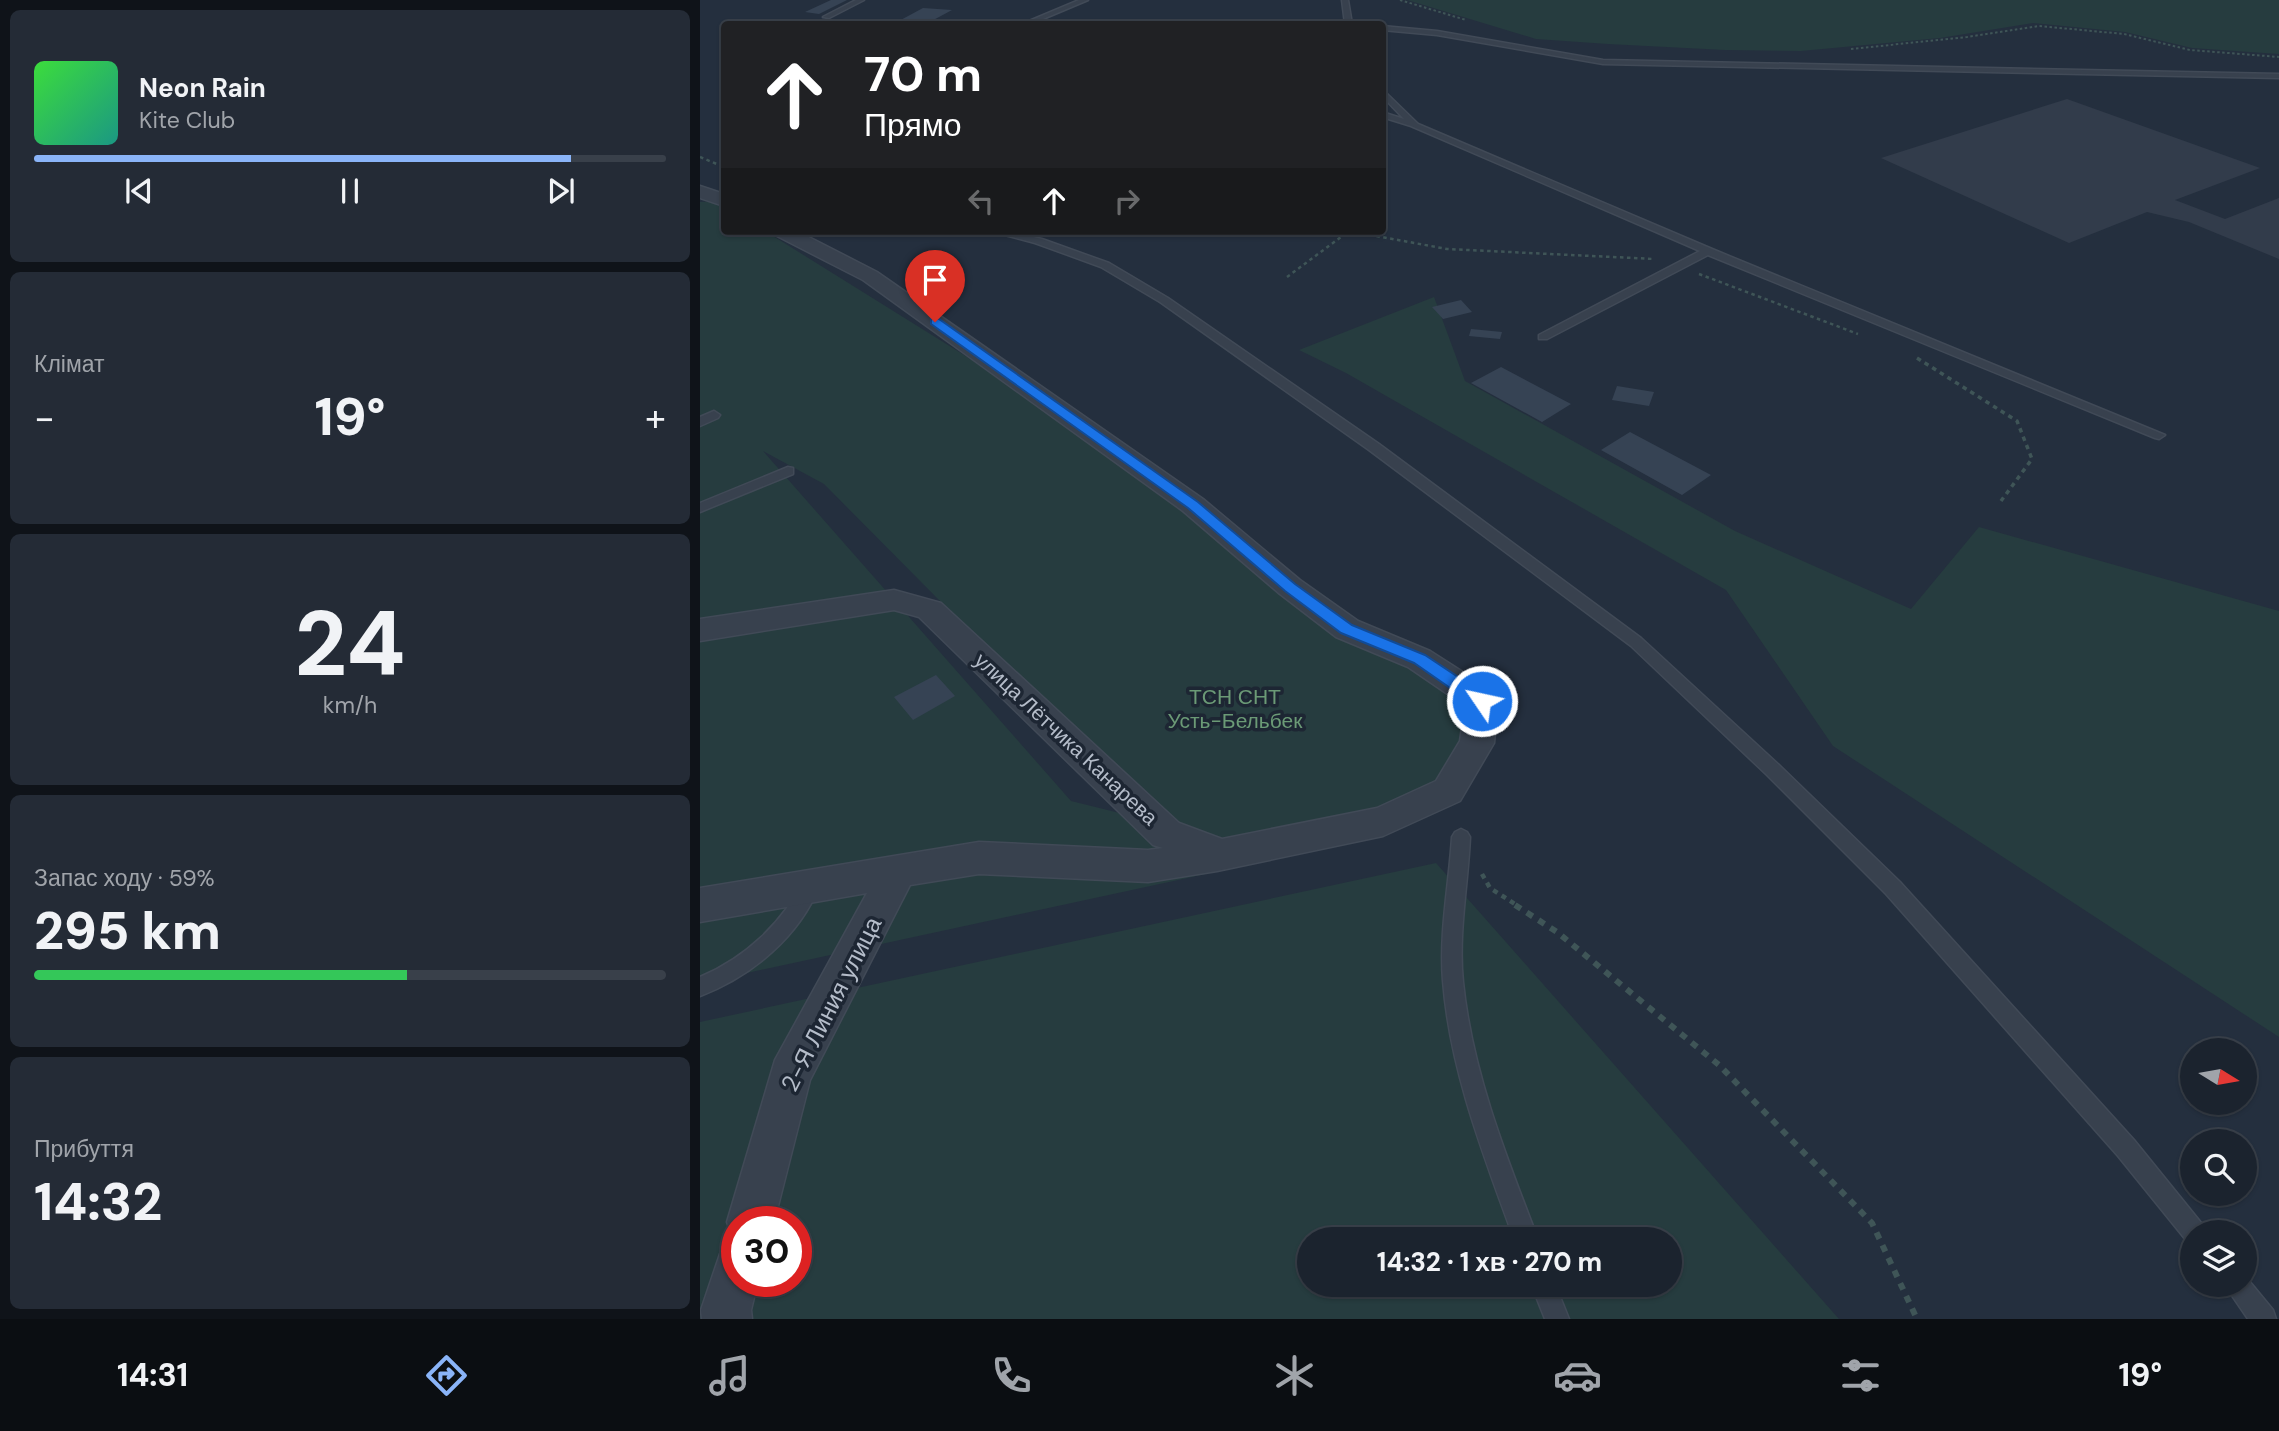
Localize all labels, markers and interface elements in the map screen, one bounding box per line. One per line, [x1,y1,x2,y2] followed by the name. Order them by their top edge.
[864,42,982,106] text: 70 m
[749,49,840,140] icon: ahead
[139,71,266,105] text: Neon Rain
[864,104,962,146] text: Прямо
[139,105,235,135] text: Kite Club
[120,172,158,210] icon: previous
[331,172,369,210] icon: pause
[542,172,580,210] icon: next
[962,182,1000,220] icon: left
[1035,182,1073,220] icon: ahead
[1108,182,1146,220] icon: right
[905,250,965,322] pin
[916,261,954,299] icon: arrive
[34,349,105,379] text: Клімат
[314,383,386,451] text: 19°
[34,393,55,443] text: −
[645,393,666,443] text: +
[294,585,406,703] text: 24
[968,647,1164,832] street label: улица Лётчика Канарева
[1445,664,1519,738] position arrow
[1168,683,1303,735] park label: ТСН СНТ Усть-Бельбек
[323,690,377,720] text: km/h
[34,863,215,893] text: Запас ходу · 59%
[34,897,221,965] text: 295 km
[774,911,889,1096] street label: 2-Я Линия улица
[2180,1038,2258,1115] north arrow
[2180,1038,2257,1297] map controls
[2180,1129,2257,1206] button: search
[34,1134,134,1164] text: Прибуття
[34,1168,162,1236] text: 14:32
[721,1206,812,1297] speed limit sign: 30
[2180,1220,2257,1297] button: layers
[1377,1245,1602,1279] text: 14:32 · 1 хв · 270 m
[422,1351,471,1400] icon: directions
[705,1351,754,1400] icon: music
[987,1351,1036,1400] icon: phone
[1270,1351,1319,1400] icon: climate
[1553,1351,1602,1400] icon: car
[1836,1351,1885,1400] icon: filters
[117,1354,188,1396] text: 14:31
[2118,1354,2162,1396] text: 19°

